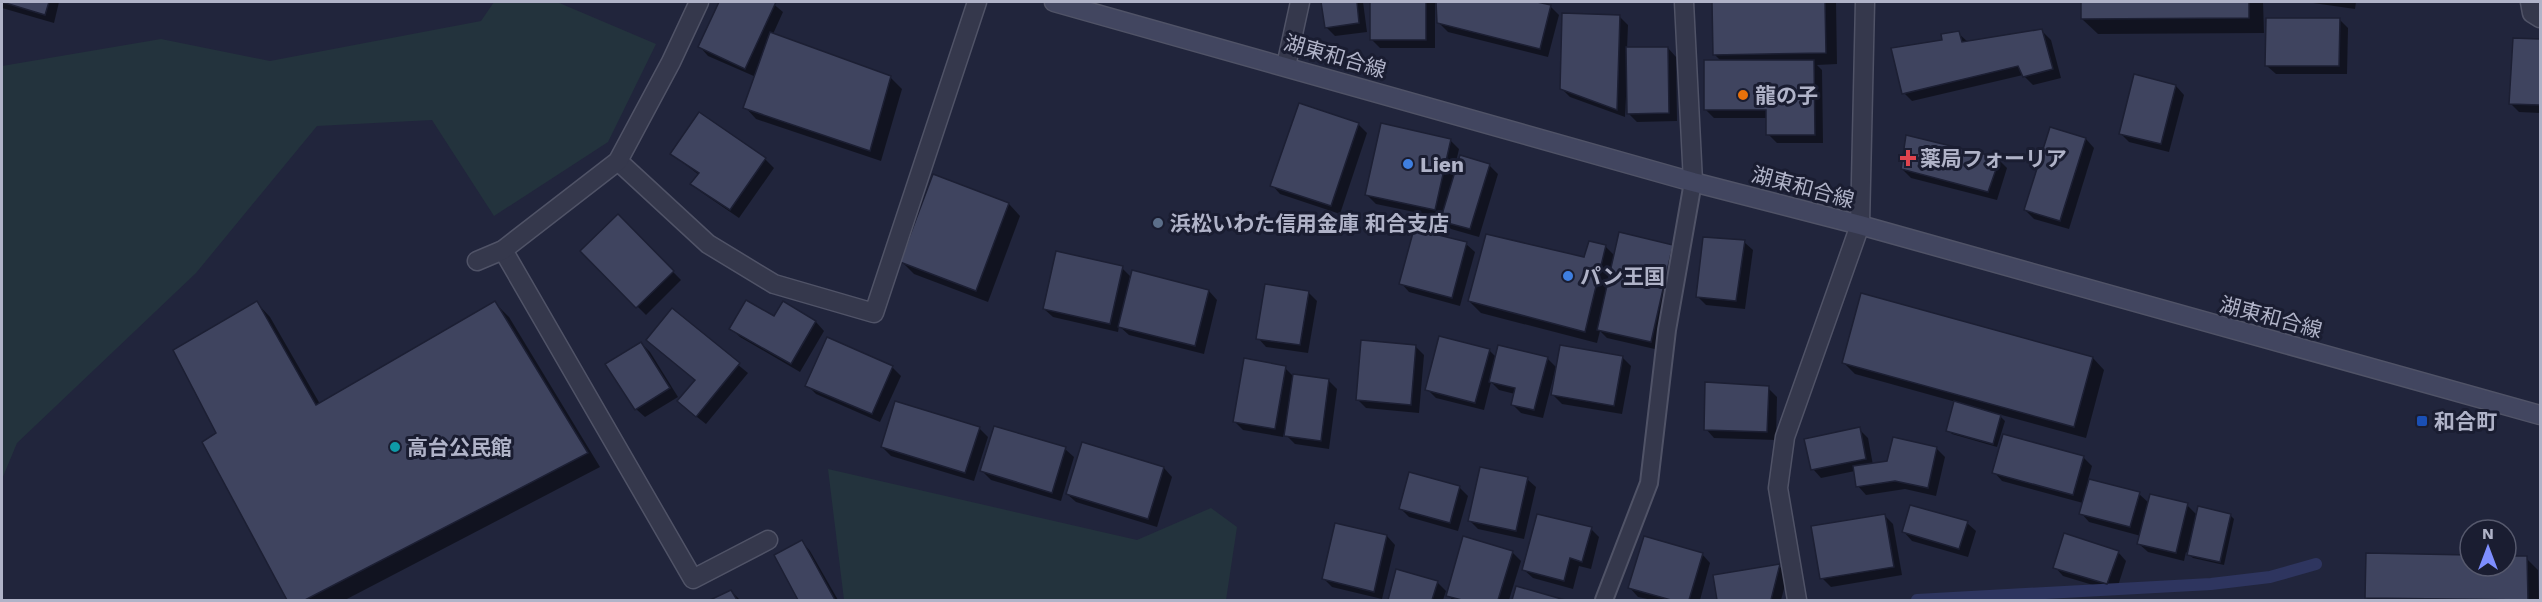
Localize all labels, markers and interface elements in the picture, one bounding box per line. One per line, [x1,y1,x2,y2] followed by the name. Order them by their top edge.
[1281,30,1389,82] street label: 湖東和合線
[1755,83,1818,108] place label: 龍の子
[1736,88,1750,102] marker: 龍の子
[1920,146,2067,171] place label: 薬局フォーリア
[1901,151,1915,165] marker: 薬局フォーリア
[1420,152,1464,177] place label: Lien
[1401,157,1415,171] marker: Lien
[1749,161,1857,213] street label: 湖東和合線
[1170,211,1449,236] place label: 浜松いわた信用金庫 和合支店
[1151,216,1165,230] marker: 浜松いわた信用金庫 和合支店
[1580,264,1665,289] place label: パン王国
[1561,269,1575,283] marker: パン王国
[2217,291,2325,343] street label: 湖東和合線
[2434,409,2497,434] place label: 和合町
[2415,414,2429,428] marker: 和合町
[407,435,512,460] place label: 高台公民館
[388,440,402,454] marker: 高台公民館
[2458,518,2518,578] north arrow
[2482,524,2494,543] text: N

